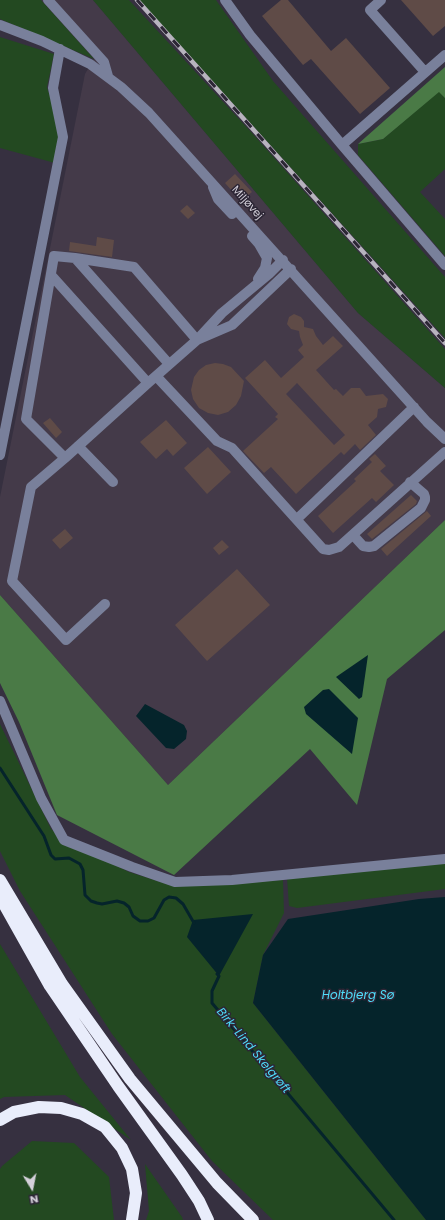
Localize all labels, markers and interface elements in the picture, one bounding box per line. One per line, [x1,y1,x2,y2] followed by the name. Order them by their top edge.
[229,184,265,222] street label: Miljøvej
[322,989,394,1003] water label: Holtbjerg Sø
[213,1005,293,1097] water label: Birk-Lind Skelgrøft
[12,1168,52,1208] north arrow
[29,1191,40,1208] text: N

